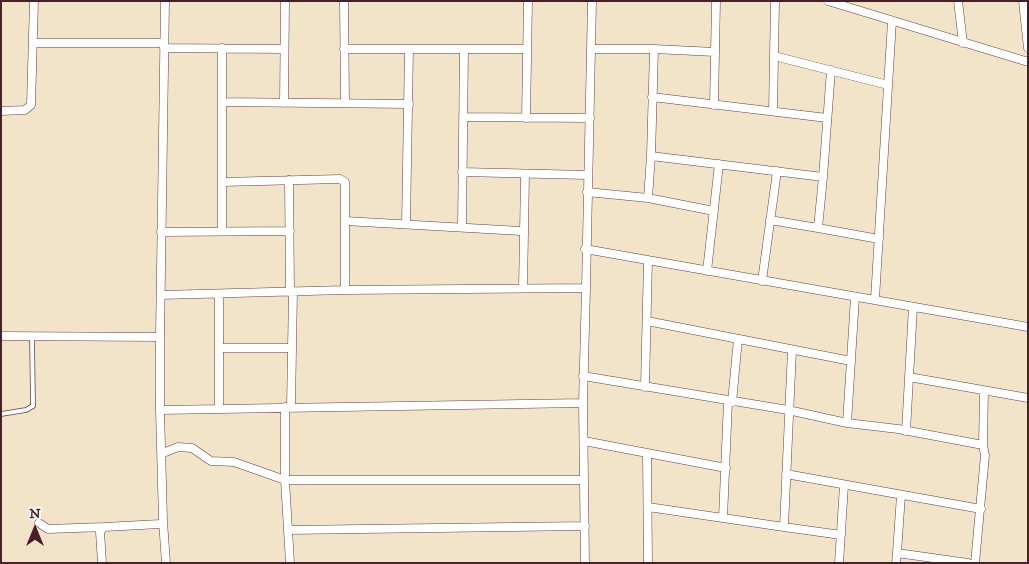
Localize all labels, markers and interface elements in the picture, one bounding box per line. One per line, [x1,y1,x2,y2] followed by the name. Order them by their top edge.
[10,504,60,554] north arrow
[29,505,41,523] text: N

